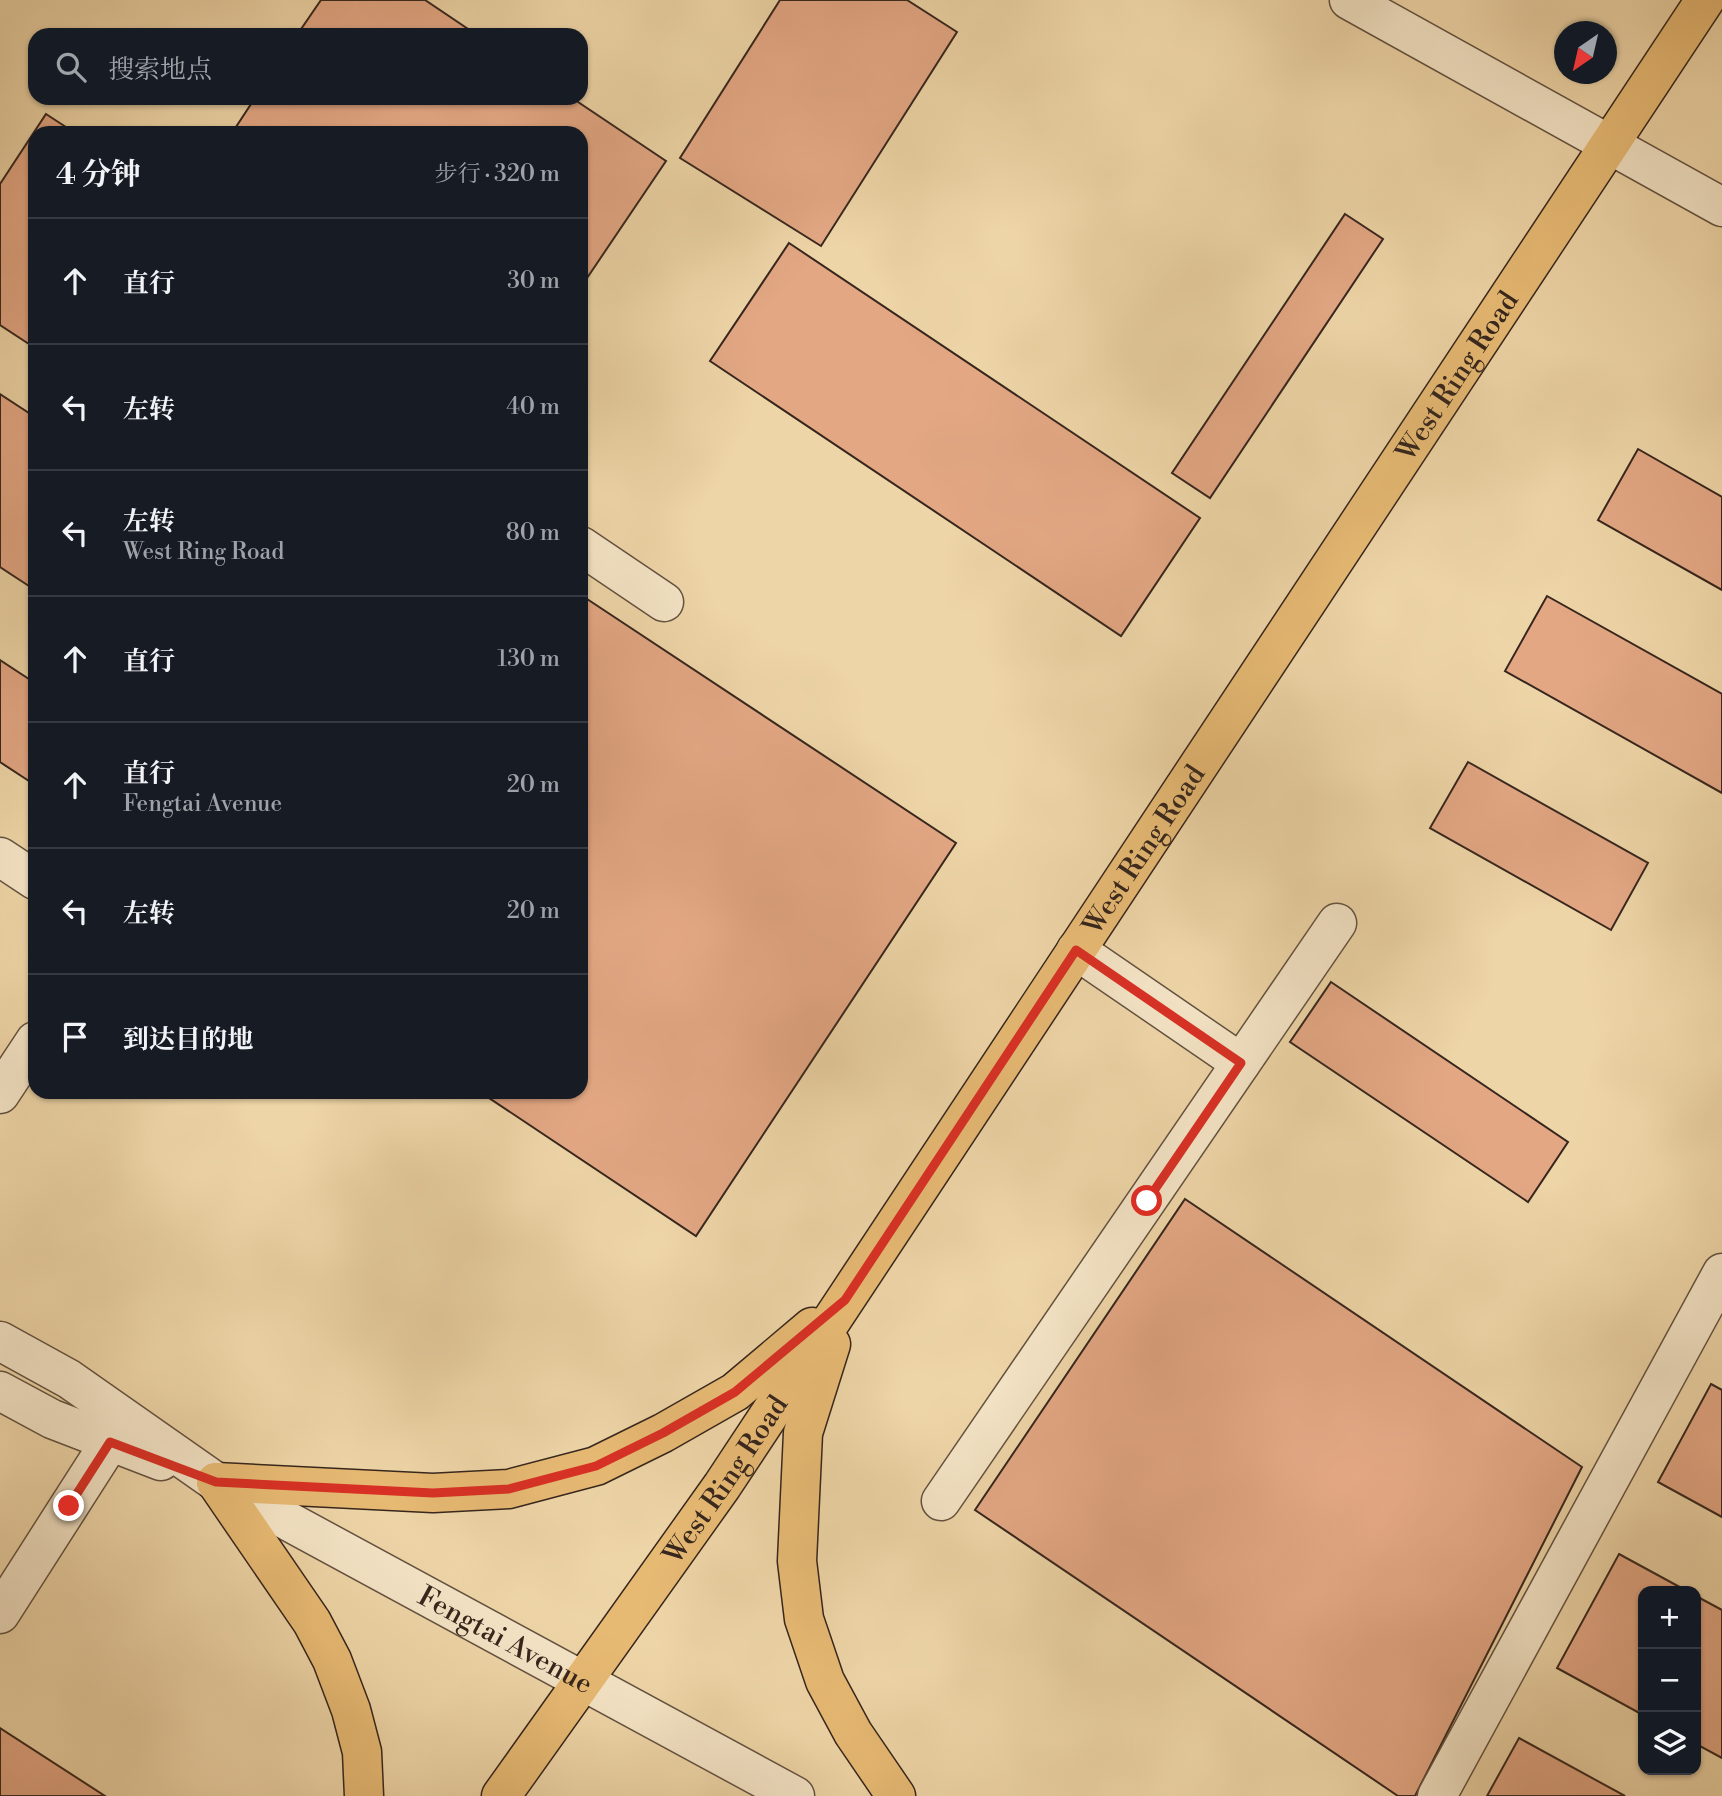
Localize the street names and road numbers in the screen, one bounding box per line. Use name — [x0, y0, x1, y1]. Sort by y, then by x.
street label: West Ring Road — [1388, 285, 1527, 469]
street label: West Ring Road — [1075, 759, 1213, 943]
street label: West Ring Road — [656, 1389, 796, 1572]
street label: Fengtai Avenue — [412, 1579, 599, 1702]

